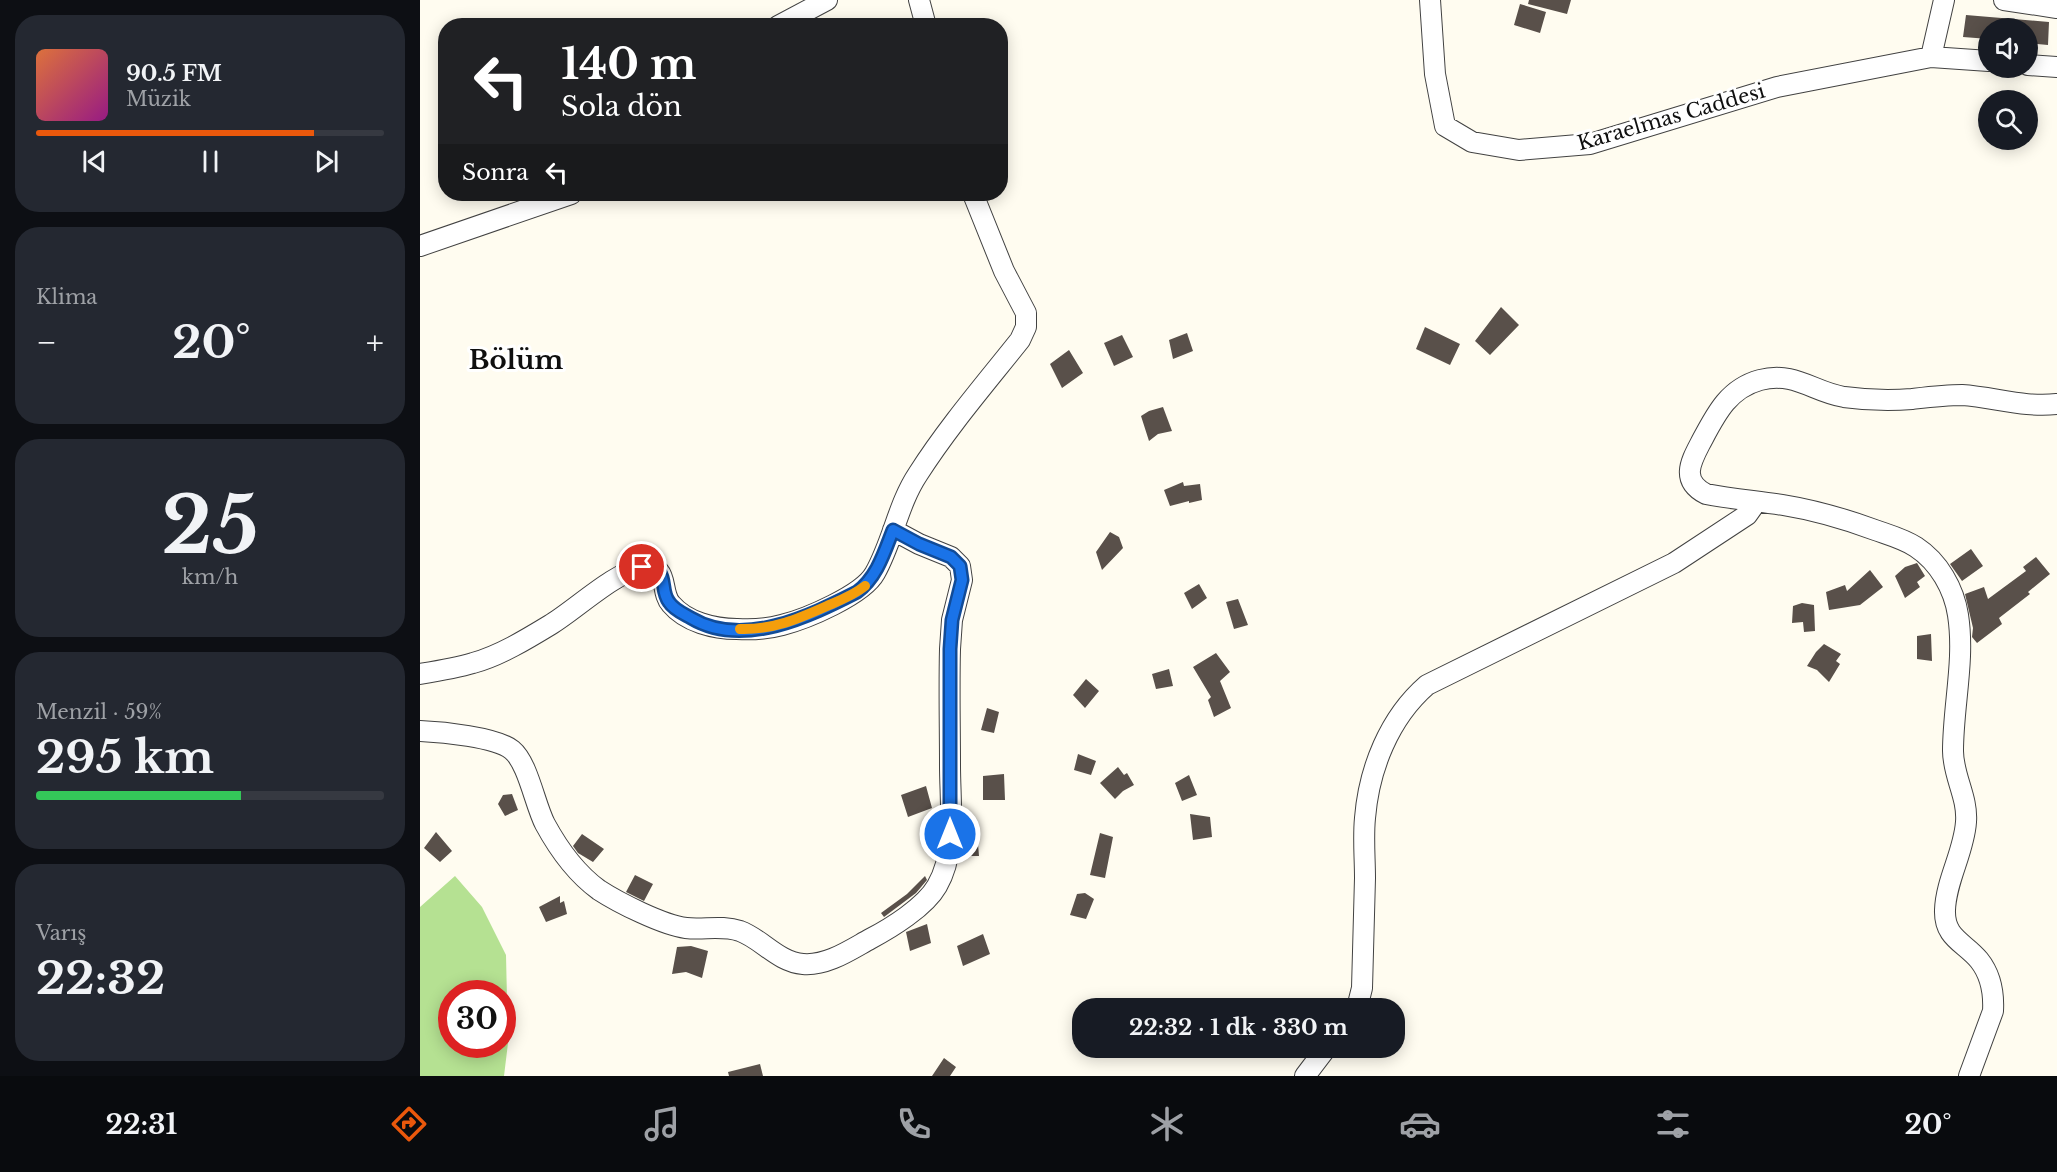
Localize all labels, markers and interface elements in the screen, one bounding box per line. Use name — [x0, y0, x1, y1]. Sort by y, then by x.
map controls — [1978, 18, 2038, 150]
button: sound — [1978, 18, 2038, 78]
text: 140 m — [561, 38, 697, 90]
icon: left — [462, 42, 540, 120]
text: 90.5 FM — [126, 60, 222, 87]
street label: Karaelmas Caddesi — [1574, 79, 1768, 155]
text: Müzik — [126, 87, 191, 111]
text: Sola dön — [561, 90, 682, 123]
button: search — [1978, 90, 2038, 150]
icon: previous — [78, 145, 111, 178]
icon: pause — [194, 145, 227, 178]
icon: next — [310, 145, 343, 178]
icon: left — [540, 156, 573, 189]
text: Sonra — [462, 159, 528, 186]
text: Klima — [36, 285, 97, 309]
text: 20° — [172, 314, 251, 370]
text: − — [36, 322, 57, 363]
text: + — [366, 322, 384, 363]
district label: Bölüm — [469, 344, 563, 376]
text: 25 — [161, 477, 259, 574]
pin — [616, 541, 667, 592]
icon: arrive — [625, 550, 658, 583]
text: km/h — [182, 565, 238, 589]
text: Menzil · 59% — [36, 700, 162, 724]
text: 295 km — [36, 729, 214, 785]
position arrow — [918, 802, 982, 866]
text: Varış — [36, 921, 86, 945]
text: 22:32 — [36, 950, 165, 1006]
speed limit sign: 30 — [438, 980, 516, 1058]
text: 22:32 · 1 dk · 330 m — [1129, 1014, 1348, 1041]
icon: directions — [388, 1103, 430, 1145]
icon: music — [641, 1103, 683, 1145]
icon: phone — [893, 1103, 935, 1145]
icon: climate — [1146, 1103, 1188, 1145]
icon: car — [1399, 1103, 1441, 1145]
icon: filters — [1652, 1103, 1694, 1145]
text: 22:31 — [105, 1108, 177, 1141]
text: 20° — [1905, 1108, 1952, 1141]

